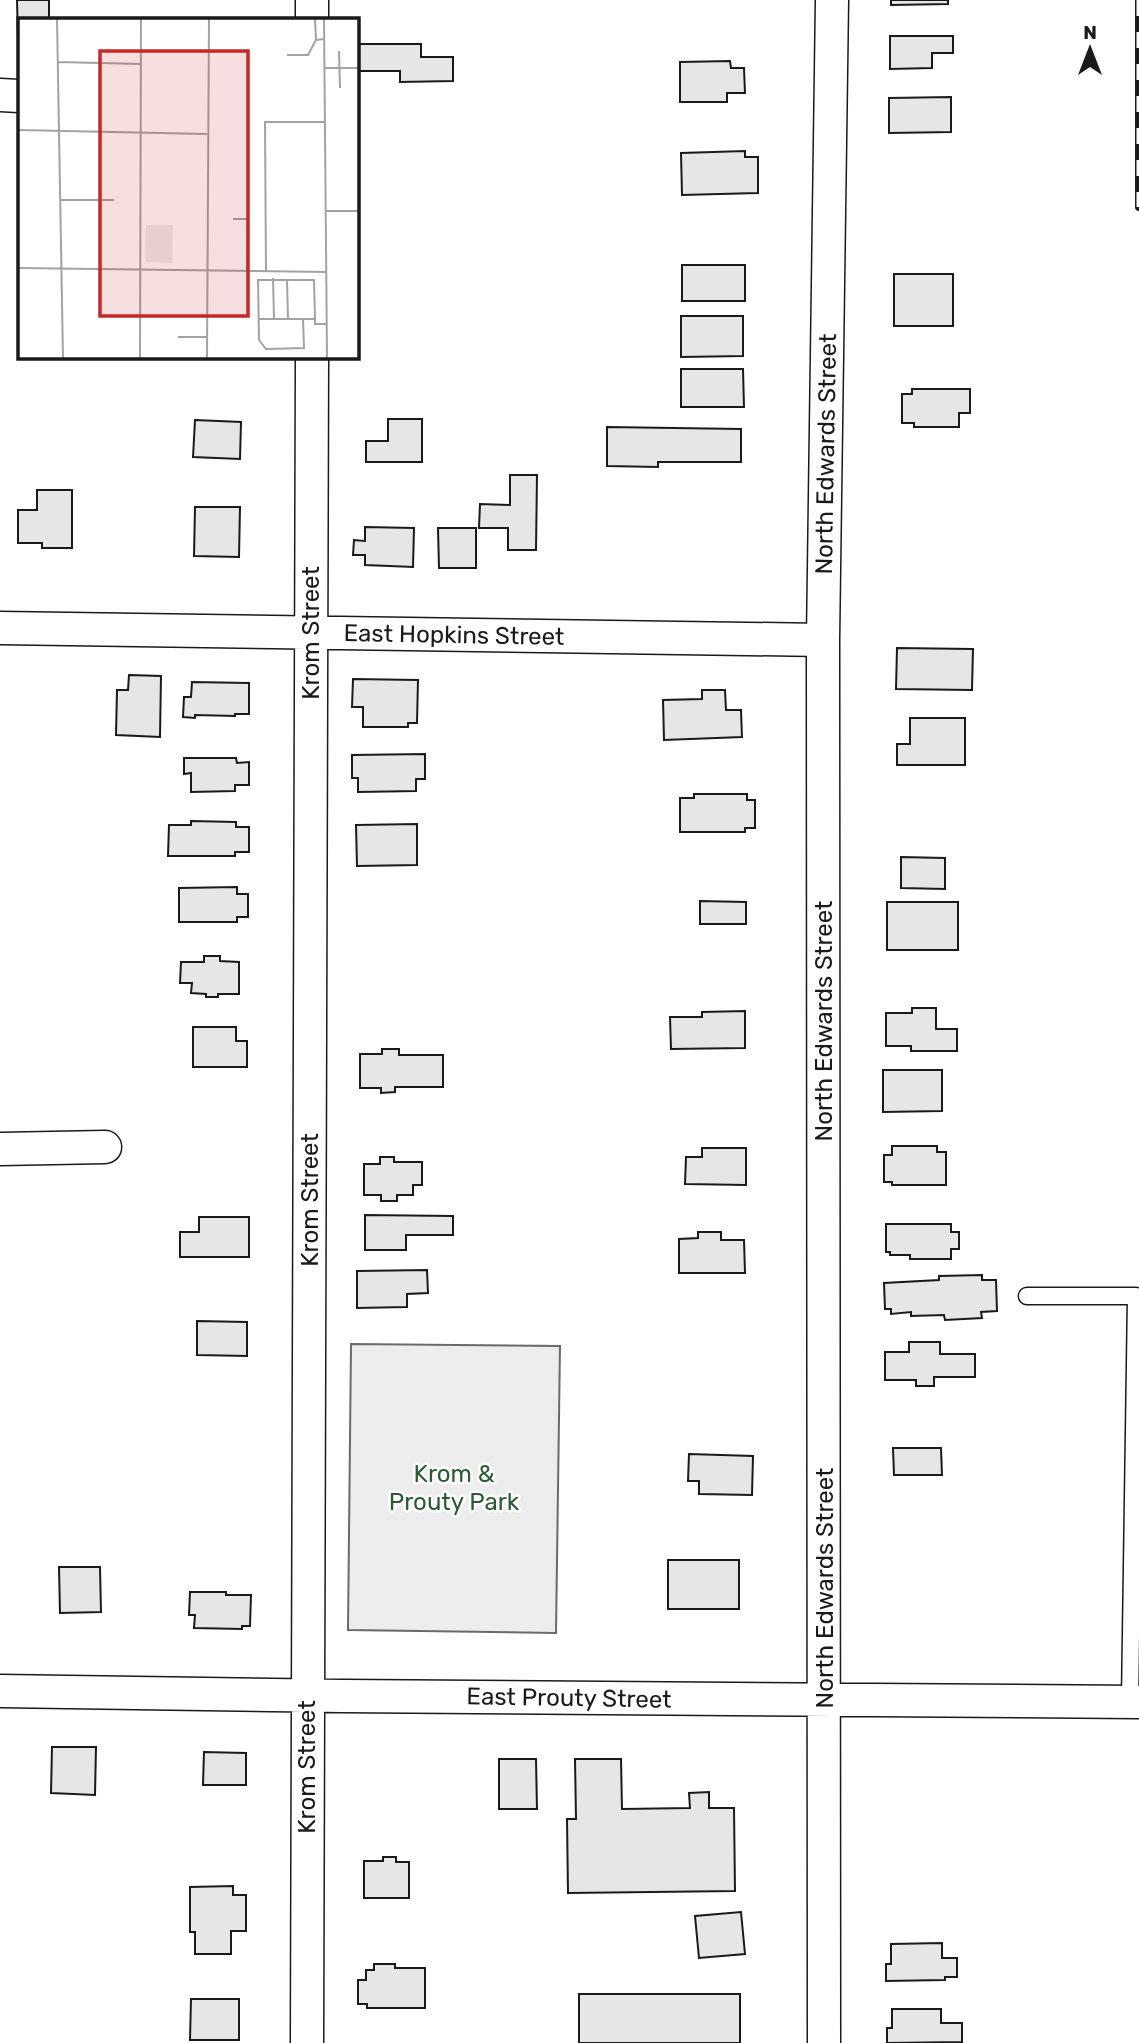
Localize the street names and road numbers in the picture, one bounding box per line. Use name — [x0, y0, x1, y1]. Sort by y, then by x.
street label: North Edwards Street — [810, 333, 842, 575]
street label: Krom Street — [297, 566, 325, 700]
street label: East Hopkins Street — [343, 619, 565, 651]
street label: North Edwards Street — [810, 901, 838, 1141]
street label: Krom Street — [296, 1133, 324, 1267]
street label: North Edwards Street — [811, 1468, 839, 1708]
street label: East Prouty Street — [466, 1682, 672, 1714]
street label: Krom Street — [293, 1700, 321, 1834]

